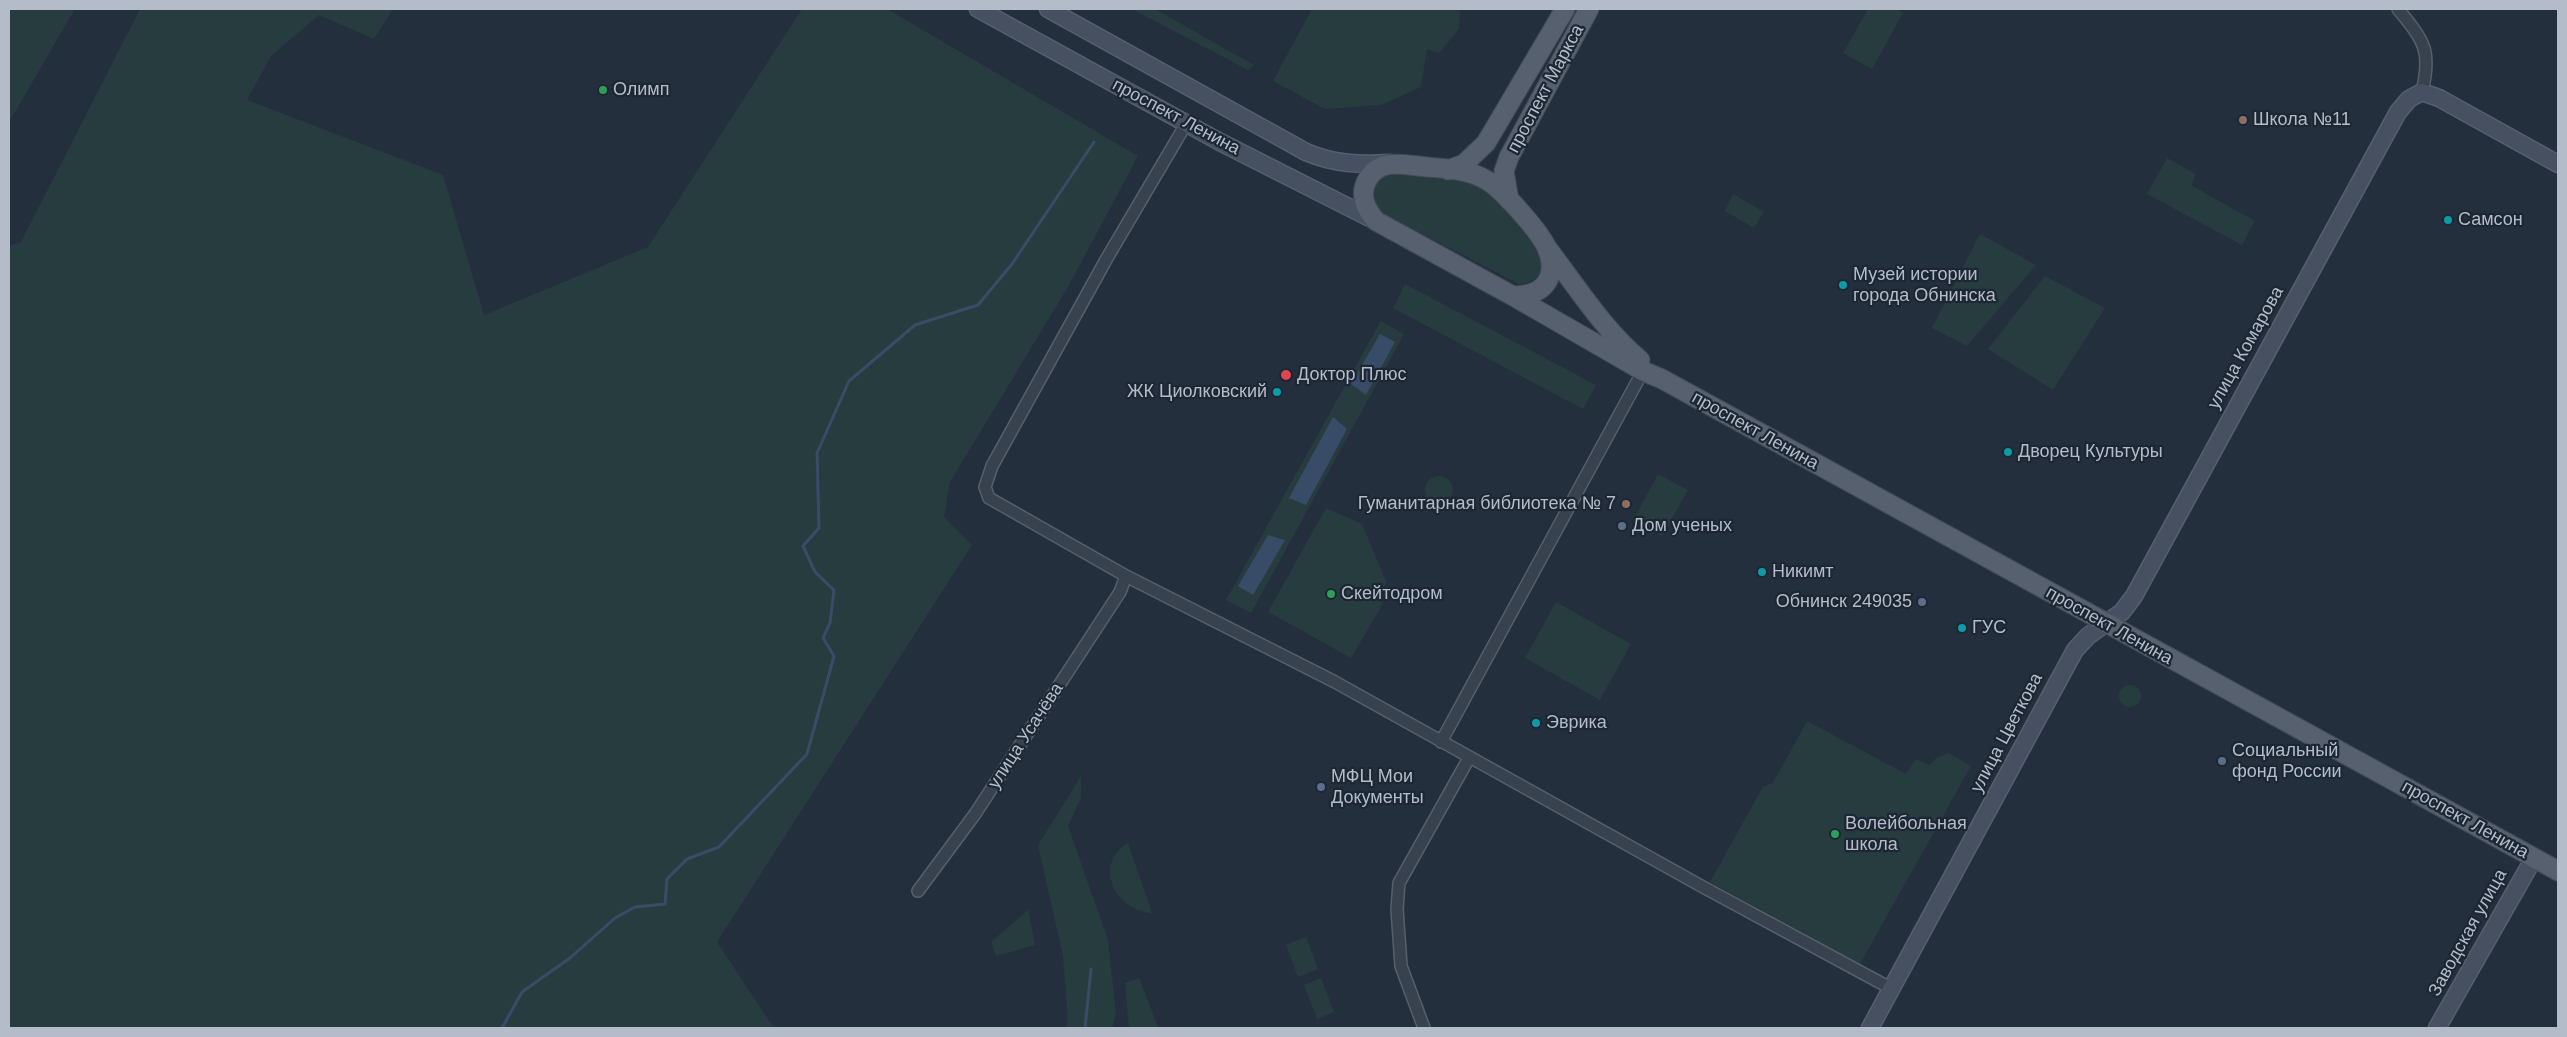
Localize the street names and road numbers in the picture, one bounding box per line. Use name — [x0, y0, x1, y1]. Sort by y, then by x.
street label: проспект Маркса — [1503, 21, 1589, 157]
street label: проспект Ленина — [1108, 74, 1244, 160]
street label: улица Комарова — [2203, 283, 2289, 413]
street label: проспект Ленина — [1688, 387, 1822, 475]
street label: проспект Ленина — [2042, 582, 2176, 670]
street label: улица Цветкова — [1966, 670, 2048, 796]
street label: улица Усачёва — [984, 679, 1068, 793]
street label: проспект Ленина — [2398, 776, 2532, 864]
street label: Заводская улица — [2424, 866, 2512, 1000]

